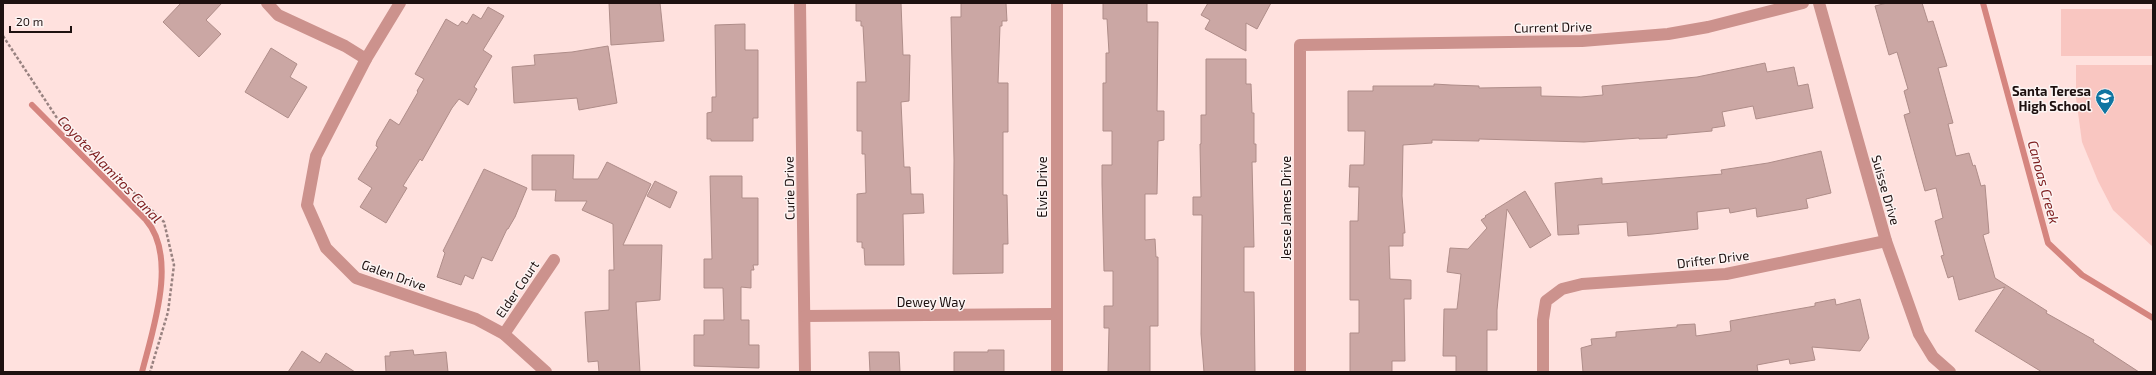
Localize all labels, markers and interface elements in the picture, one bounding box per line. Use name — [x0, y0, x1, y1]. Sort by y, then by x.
scale bar — [10, 8, 71, 34]
text: 20 m — [16, 14, 43, 28]
street label: Current Drive — [1514, 18, 1592, 36]
place label: Santa Teresa High School — [2012, 83, 2092, 114]
school or university icon: Santa Teresa High School — [2094, 87, 2116, 115]
water label: Coyote Alamitos Canal — [54, 112, 166, 226]
water label: Canoas Creek — [2025, 138, 2063, 226]
street label: Suisse Drive — [1868, 153, 1904, 227]
street label: Curie Drive — [780, 156, 798, 220]
street label: Elvis Drive — [1034, 156, 1050, 218]
street label: Jesse James Drive — [1278, 156, 1294, 260]
street label: Drifter Drive — [1676, 247, 1750, 271]
street label: Galen Drive — [360, 256, 428, 294]
street label: Elder Court — [492, 257, 542, 321]
street label: Dewey Way — [897, 294, 965, 310]

